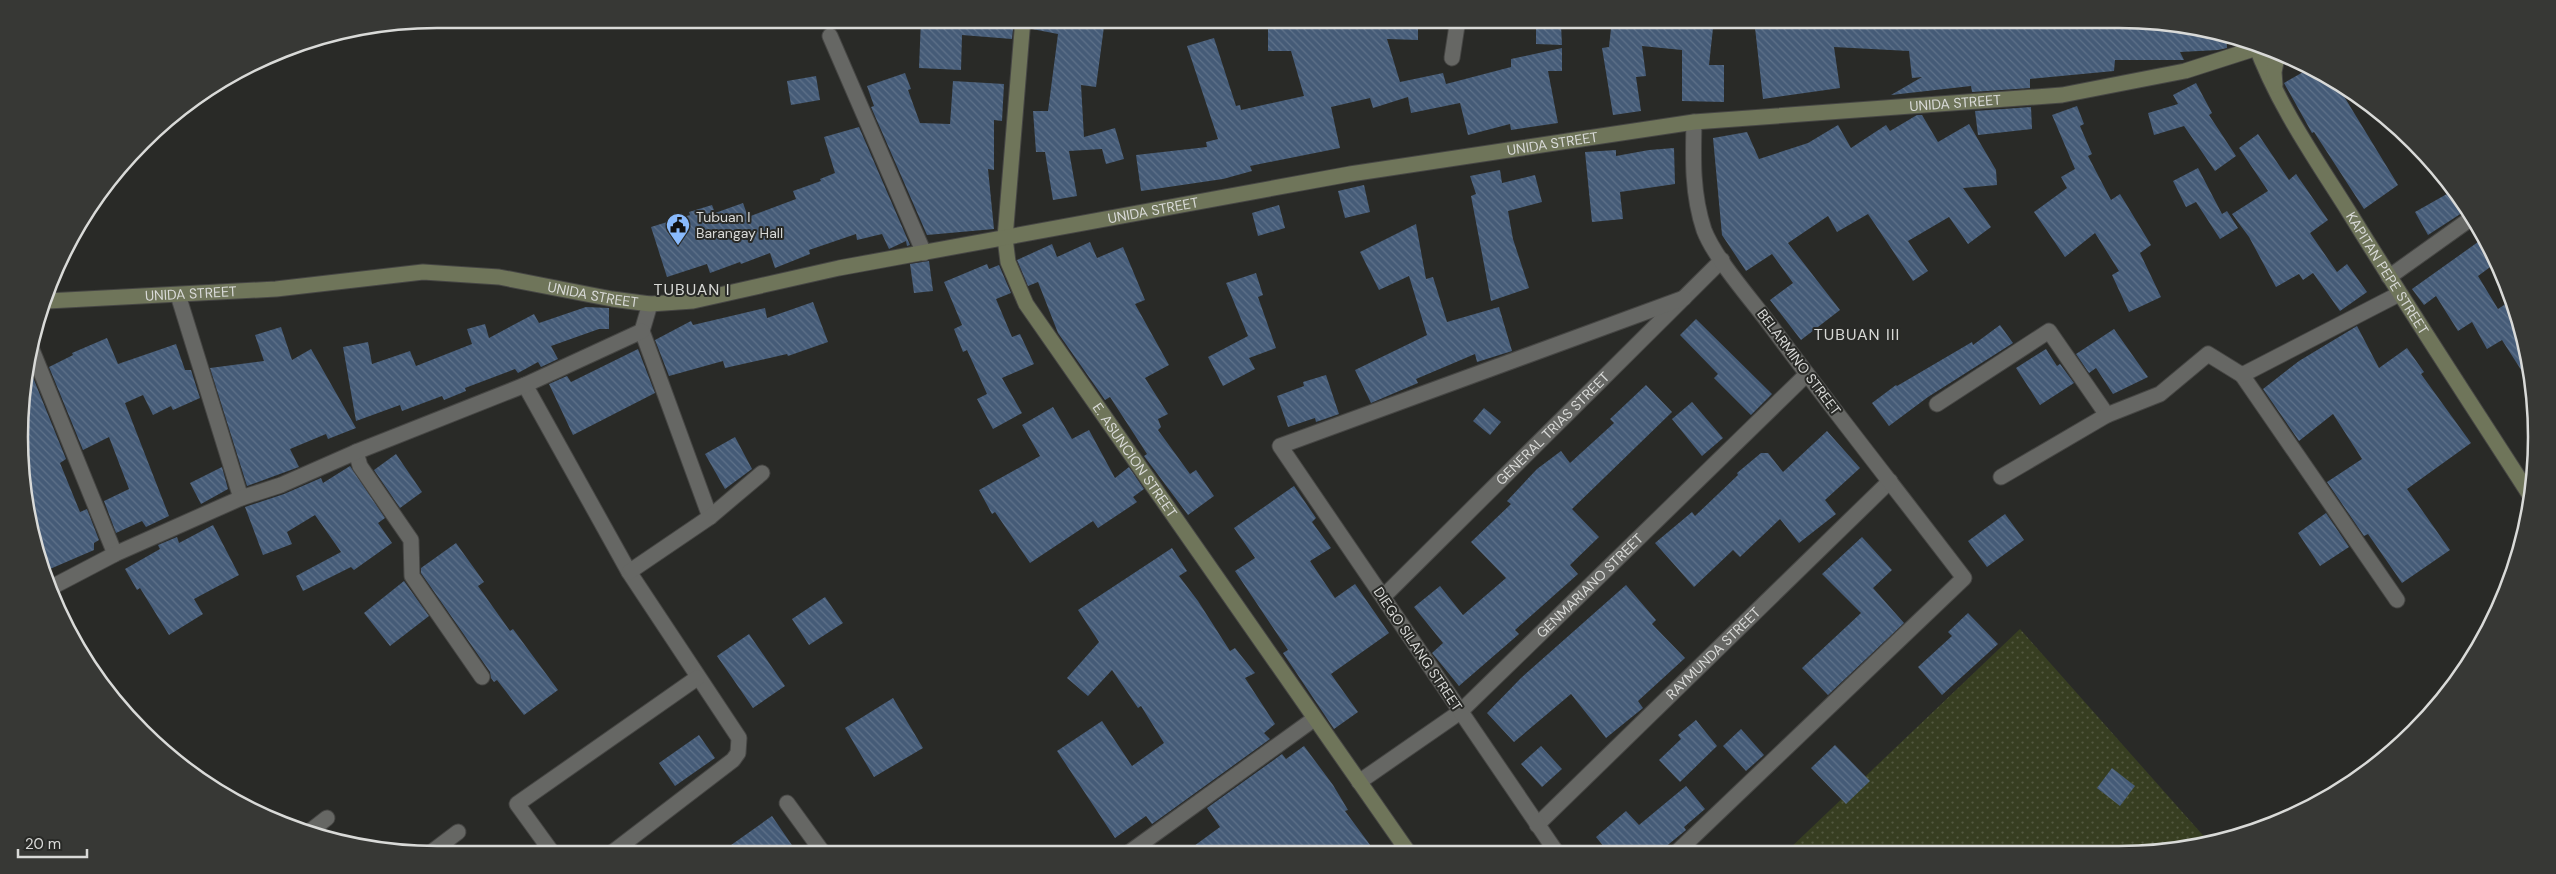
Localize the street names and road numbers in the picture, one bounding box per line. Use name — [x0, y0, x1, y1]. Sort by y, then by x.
street label: UNIDA STREET — [1909, 90, 2002, 115]
street label: UNIDA STREET — [1506, 128, 1599, 159]
street label: UNIDA STREET — [1106, 193, 1200, 227]
street label: KAPITAN PEPE STREET — [2342, 208, 2433, 338]
street label: UNIDA STREET — [546, 278, 639, 311]
street label: UNIDA STREET — [144, 282, 237, 305]
street label: BELARMINO STREET — [1753, 305, 1845, 419]
street label: GENERAL TRIAS STREET — [1492, 368, 1613, 489]
street label: E. ASUNCION STREET — [1089, 399, 1181, 521]
street label: GENMARIANO STREET — [1533, 529, 1647, 642]
street label: DIEGO SILANG STREET — [1370, 584, 1466, 715]
street label: RAYMUNDA STREET — [1662, 603, 1764, 703]

